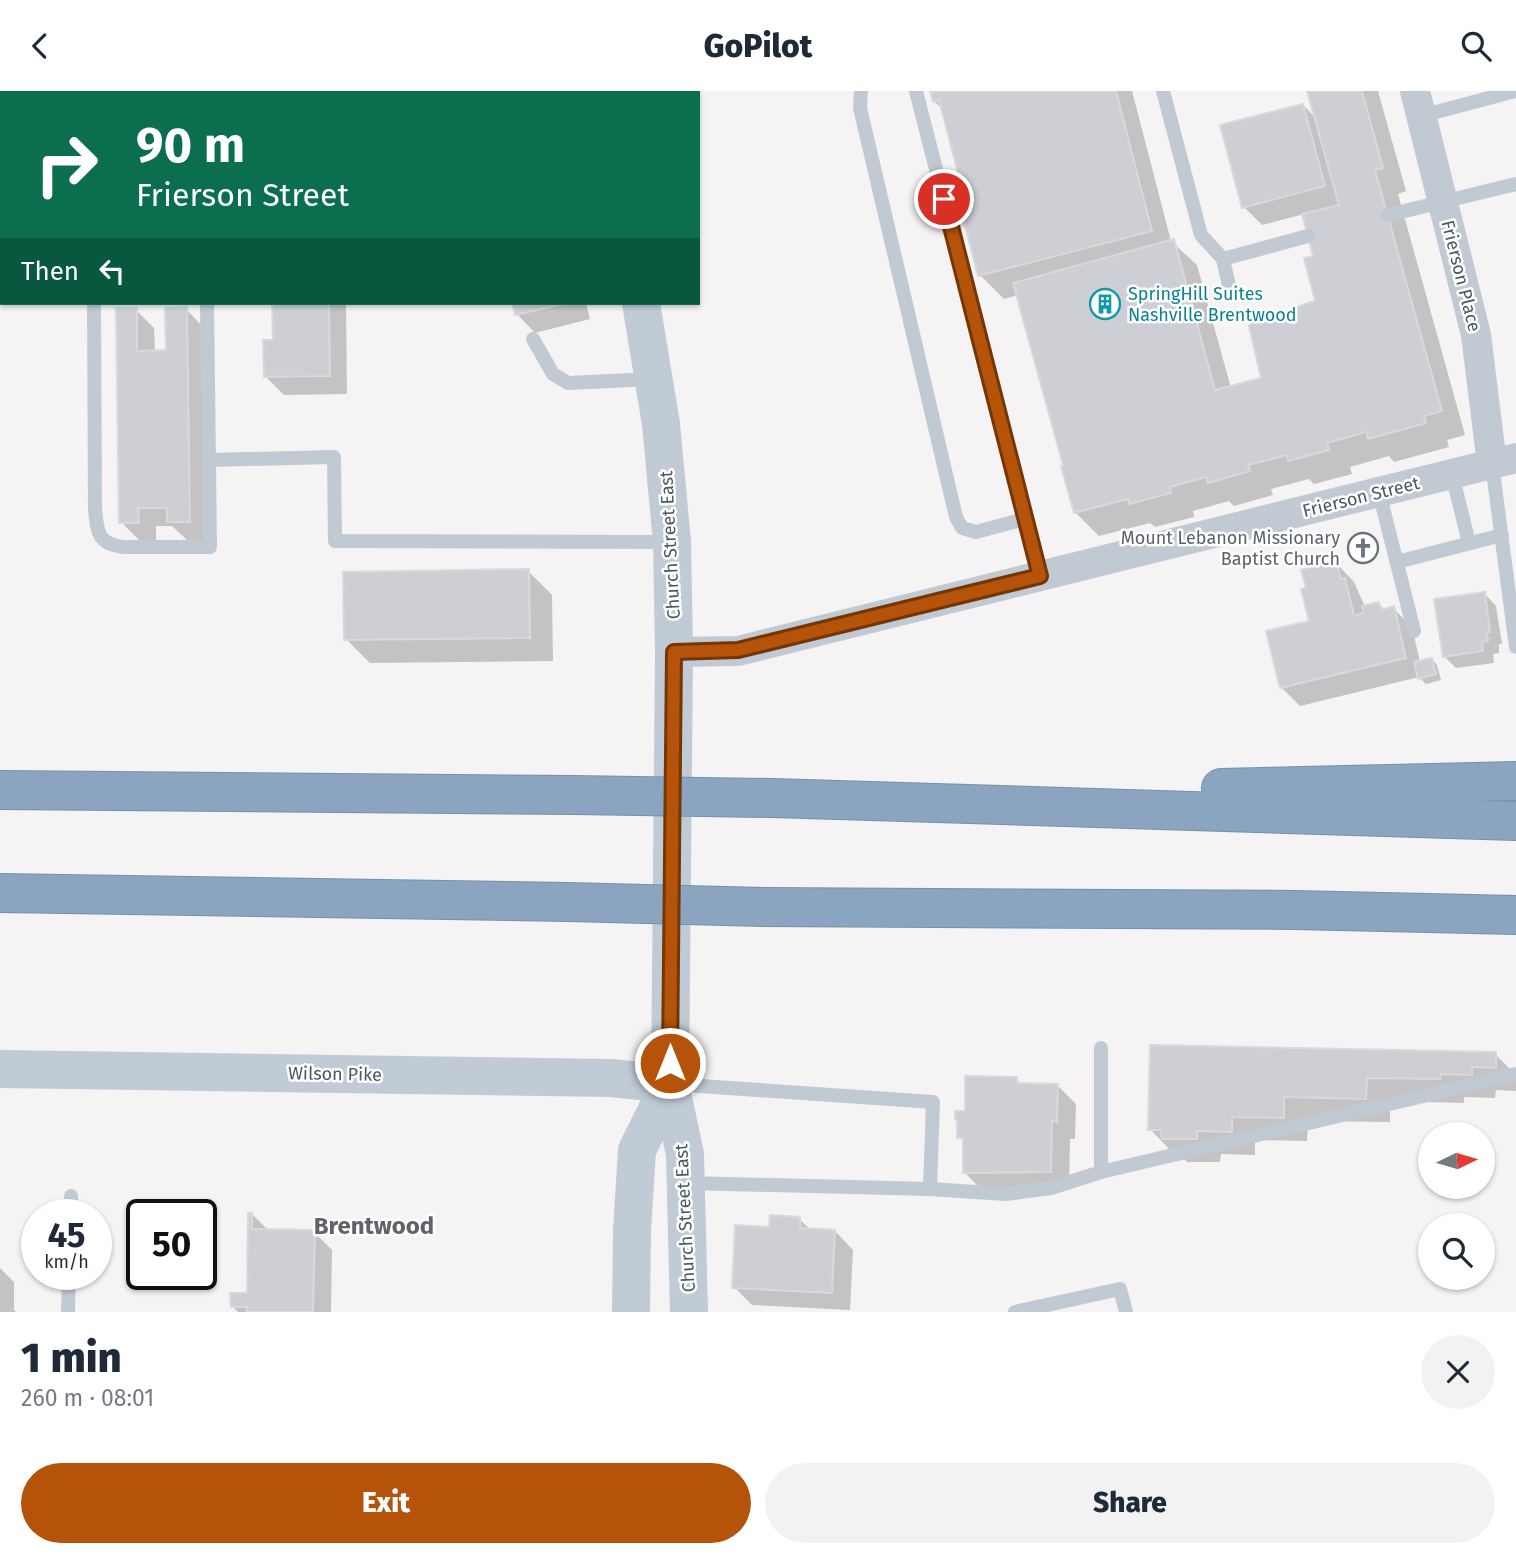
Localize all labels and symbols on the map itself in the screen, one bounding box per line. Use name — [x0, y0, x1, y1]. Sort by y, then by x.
pin — [914, 169, 974, 229]
street label: Frierson Place — [1437, 218, 1485, 334]
place label: SpringHill Suites Nashville Brentwood — [1128, 283, 1297, 326]
building icon: SpringHill Suites Nashville Brentwood — [1088, 287, 1122, 321]
street label: Church Street East — [655, 470, 685, 620]
street label: Frierson Street — [1300, 472, 1422, 522]
place label: Mount Lebanon Missionary Baptist Church — [1121, 527, 1340, 570]
church icon: Mount Lebanon Missionary Baptist Church — [1346, 531, 1380, 565]
position arrow — [633, 1026, 707, 1100]
street label: Wilson Pike — [288, 1062, 382, 1086]
north arrow — [1418, 1122, 1494, 1199]
street label: Church Street East — [670, 1143, 700, 1293]
speed limit sign: 50 — [126, 1199, 217, 1290]
district label: Brentwood — [314, 1212, 434, 1240]

